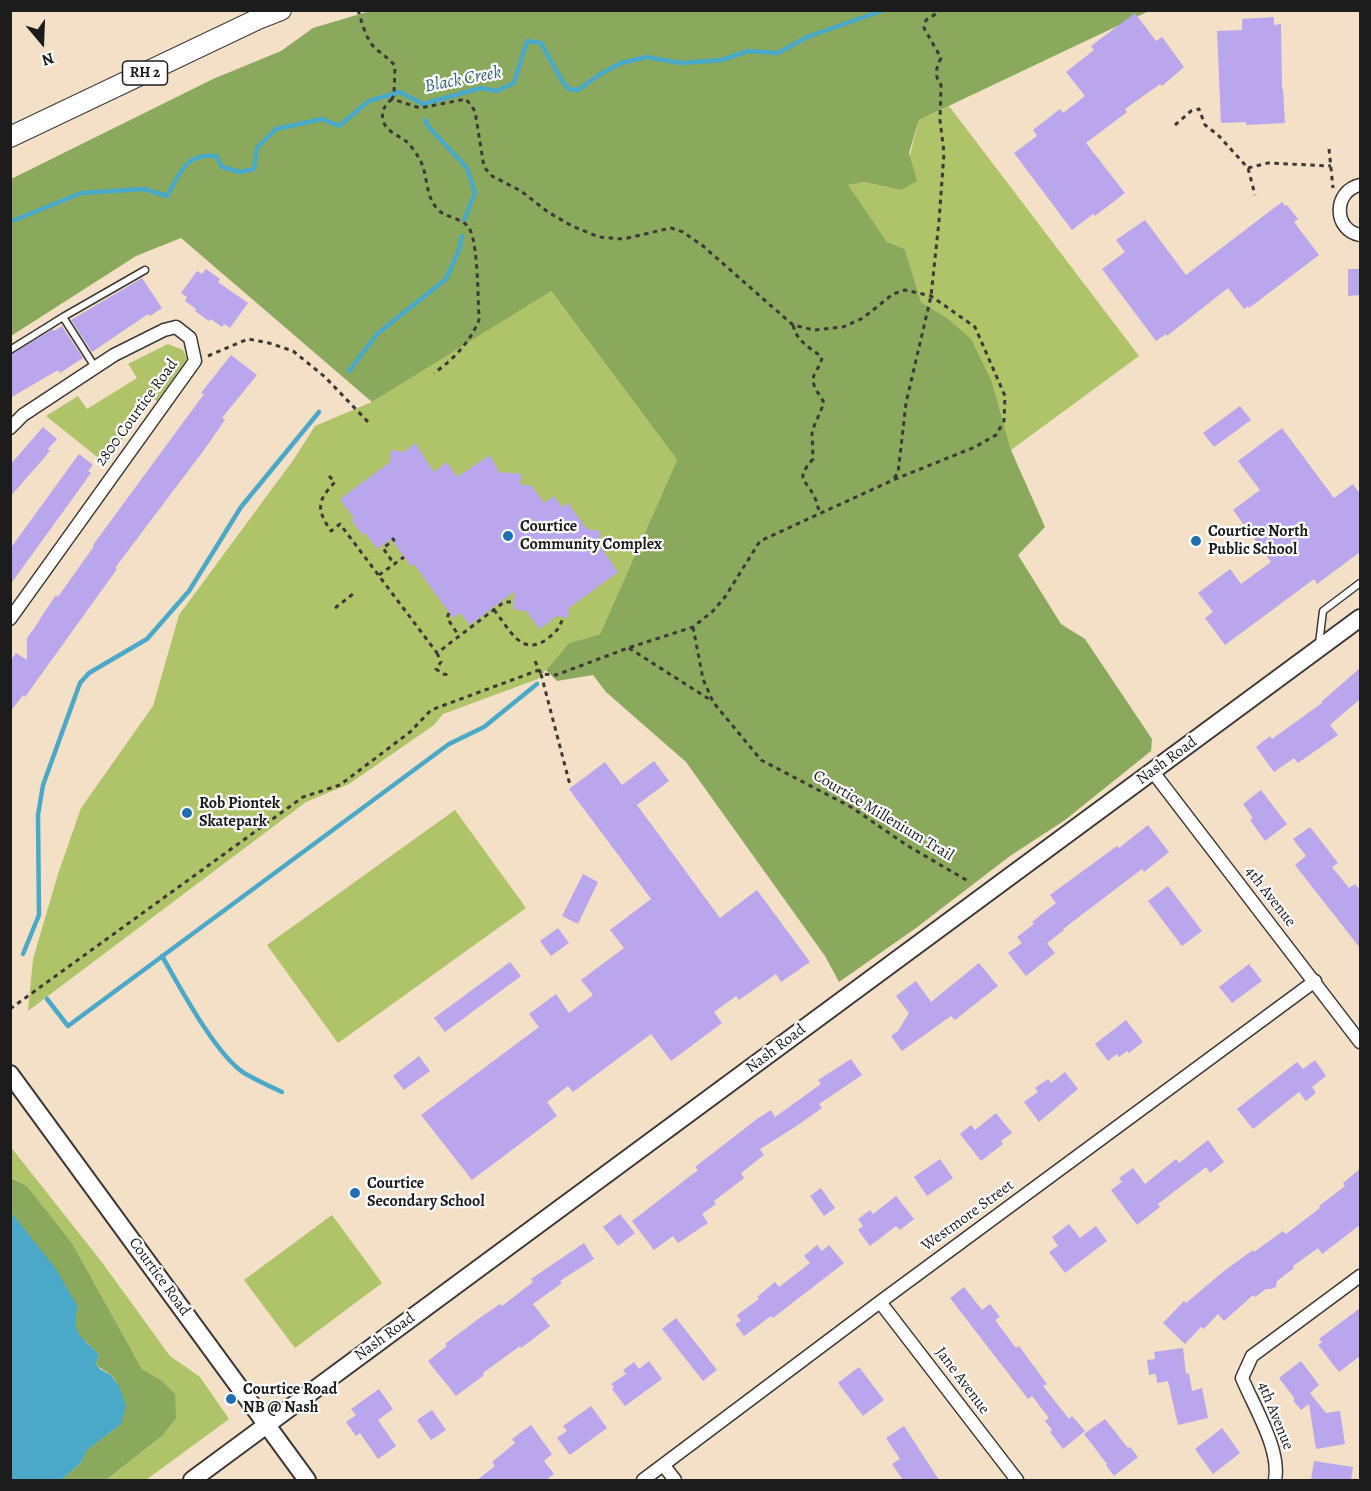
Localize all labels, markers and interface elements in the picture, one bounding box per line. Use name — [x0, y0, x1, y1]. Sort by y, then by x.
north arrow — [12, 12, 72, 72]
text: N — [39, 47, 57, 71]
road number: RH 2 — [122, 61, 168, 85]
water label: Black Creek — [423, 62, 503, 98]
street label: 2800 Courtice Road — [92, 356, 182, 470]
place label: Courtice Community Complex — [520, 517, 662, 555]
place label: Courtice North Public School — [1208, 522, 1308, 560]
marker: Courtice Community Complex — [501, 529, 515, 543]
marker: Courtice North Public School — [1189, 534, 1203, 548]
street label: Nash Road — [1133, 733, 1201, 789]
street label: Courtice Millenium Trail — [809, 766, 957, 866]
place label: Rob Piontek Skatepark — [199, 794, 280, 832]
marker: Rob Piontek Skatepark — [180, 806, 194, 820]
street label: 4th Avenue — [1240, 863, 1300, 931]
street label: Nash Road — [742, 1020, 810, 1078]
place label: Courtice Secondary School — [367, 1174, 485, 1212]
street label: Westmore Street — [918, 1176, 1018, 1256]
marker: Courtice Secondary School — [348, 1186, 362, 1200]
street label: Courtice Road — [124, 1234, 194, 1320]
street label: Nash Road — [351, 1309, 419, 1365]
street label: Jane Avenue — [931, 1344, 993, 1418]
street label: 4th Avenue — [1253, 1379, 1297, 1453]
place label: Courtice Road NB @ Nash — [243, 1380, 337, 1418]
marker: Courtice Road NB @ Nash — [224, 1392, 238, 1406]

